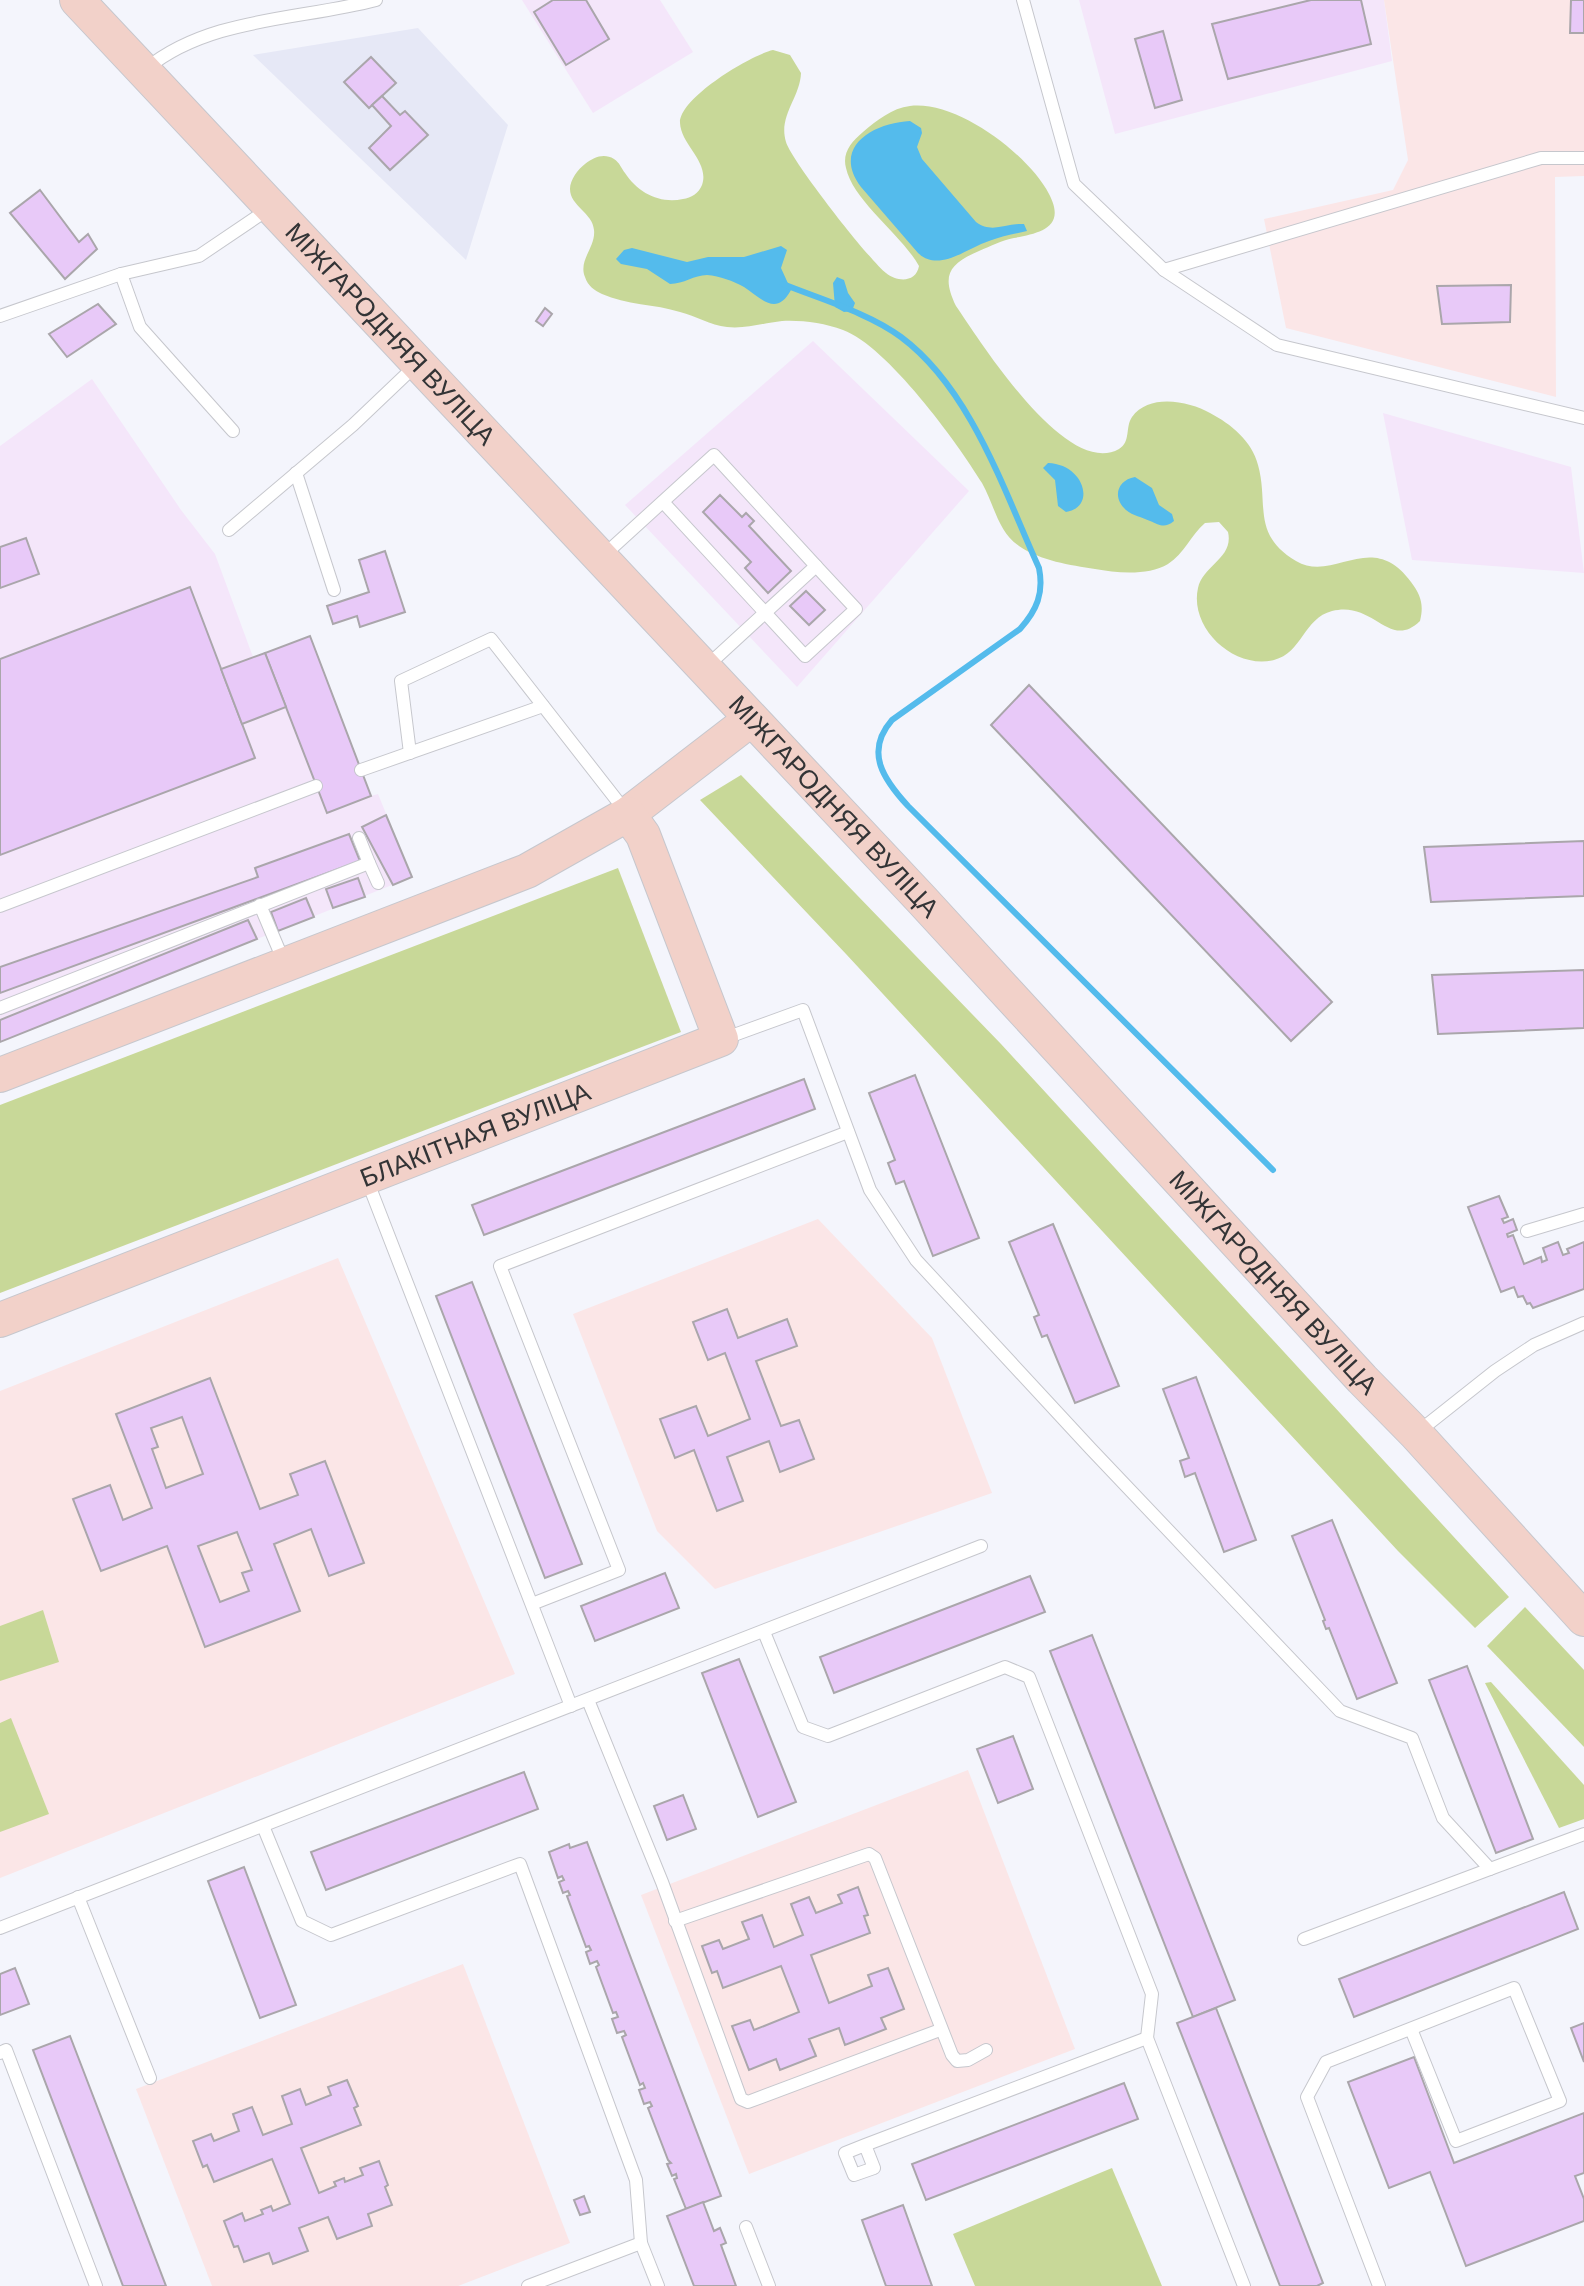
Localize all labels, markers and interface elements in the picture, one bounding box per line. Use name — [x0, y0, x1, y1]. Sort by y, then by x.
street label: МІЖГАРОДНЯЯ ВУЛІЦА — [278, 215, 504, 453]
street label: МІЖГАРОДНЯЯ ВУЛІЦА — [721, 688, 947, 925]
street label: БЛАКІТНАЯ ВУЛІЦА — [355, 1074, 596, 1195]
street label: МІЖГАРОДНЯЯ ВУЛІЦА — [1162, 1163, 1385, 1402]

